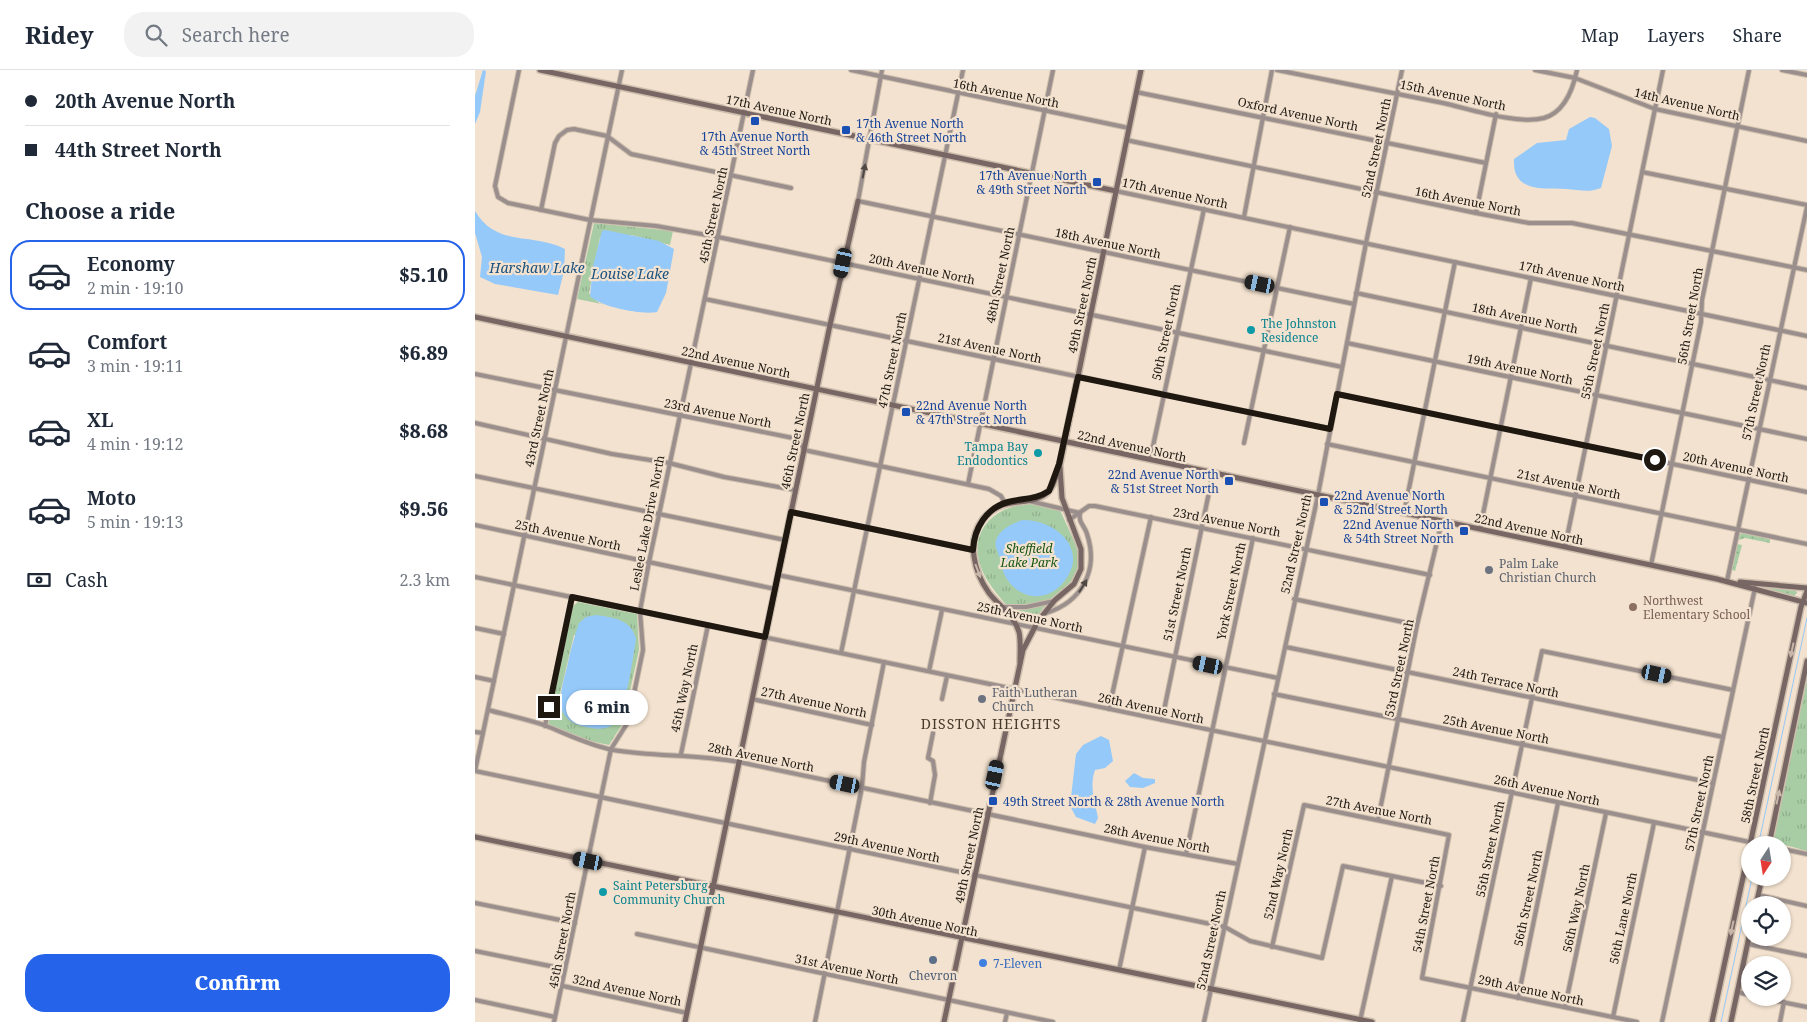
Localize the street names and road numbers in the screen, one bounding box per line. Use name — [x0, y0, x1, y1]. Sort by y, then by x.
street label: 16th Avenue North — [951, 74, 1061, 112]
street label: 15th Avenue North — [1398, 75, 1508, 115]
street label: 14th Avenue North — [1632, 84, 1742, 125]
street label: 17th Avenue North — [724, 90, 834, 130]
street label: Oxford Avenue North — [1236, 93, 1360, 135]
street label: 52nd Street North — [1357, 96, 1395, 200]
street label: 45th Street North — [694, 165, 732, 265]
street label: 17th Avenue North — [1120, 173, 1230, 213]
street label: 16th Avenue North — [1413, 182, 1523, 220]
street label: 18th Avenue North — [1053, 223, 1163, 263]
street label: 48th Street North — [981, 225, 1019, 325]
street label: 20th Avenue North — [867, 249, 977, 289]
street label: 49th Street North — [1063, 255, 1101, 355]
street label: 17th Avenue North — [1517, 256, 1627, 296]
street label: 56th Street North — [1673, 266, 1707, 366]
street label: 50th Street North — [1147, 282, 1185, 382]
street label: 18th Avenue North — [1470, 298, 1580, 338]
street label: 55th Street North — [1576, 301, 1614, 401]
street label: 47th Street North — [873, 310, 911, 410]
street label: 21st Avenue North — [937, 329, 1044, 367]
street label: 22nd Avenue North — [680, 342, 793, 382]
street label: 57th Street North — [1737, 342, 1775, 442]
street label: 19th Avenue North — [1465, 349, 1575, 389]
street label: 43rd Street North — [520, 367, 558, 469]
street label: 46th Street North — [776, 391, 814, 491]
street label: 23rd Avenue North — [663, 394, 774, 432]
street label: 22nd Avenue North — [1076, 426, 1189, 466]
street label: 20th Avenue North — [1681, 447, 1791, 487]
street label: Leslee Lake Drive North — [626, 453, 669, 592]
street label: 21st Avenue North — [1516, 465, 1623, 503]
street label: 52nd Street North — [1276, 492, 1316, 596]
street label: 23rd Avenue North — [1172, 503, 1283, 541]
street label: 22nd Avenue North — [1473, 509, 1586, 549]
street label: 25th Avenue North — [513, 515, 623, 555]
street label: York Street North — [1212, 540, 1250, 642]
street label: 51st Street North — [1159, 545, 1195, 643]
street label: 25th Avenue North — [975, 597, 1085, 637]
street label: 53rd Street North — [1380, 617, 1418, 719]
street label: 45th Way North — [666, 642, 702, 734]
street label: 24th Terrace North — [1451, 662, 1561, 702]
street label: 27th Avenue North — [759, 682, 869, 722]
street label: 26th Avenue North — [1096, 688, 1206, 728]
street label: 25th Avenue North — [1441, 710, 1551, 748]
street label: 58th Street North — [1736, 725, 1774, 825]
street label: 28th Avenue North — [706, 738, 816, 776]
street label: 57th Street North — [1680, 753, 1718, 853]
street label: 26th Avenue North — [1492, 770, 1602, 810]
street label: 27th Avenue North — [1324, 791, 1434, 829]
street label: 55th Street North — [1471, 799, 1509, 899]
street label: 49th Street North — [950, 805, 988, 905]
street label: 28th Avenue North — [1102, 819, 1212, 857]
street label: 52nd Way North — [1259, 826, 1297, 921]
street label: 29th Avenue North — [832, 827, 942, 867]
street label: 56th Street North — [1509, 848, 1547, 948]
street label: 54th Street North — [1408, 854, 1444, 954]
street label: 56th Way North — [1558, 862, 1594, 954]
street label: 56th Lane North — [1605, 870, 1641, 965]
street label: 52nd Street North — [1192, 888, 1230, 992]
street label: 45th Street North — [544, 890, 580, 990]
street label: 30th Avenue North — [870, 901, 980, 941]
street label: 31st Avenue North — [794, 950, 901, 988]
street label: 32nd Avenue North — [571, 970, 684, 1010]
street label: 29th Avenue North — [1476, 970, 1586, 1010]

